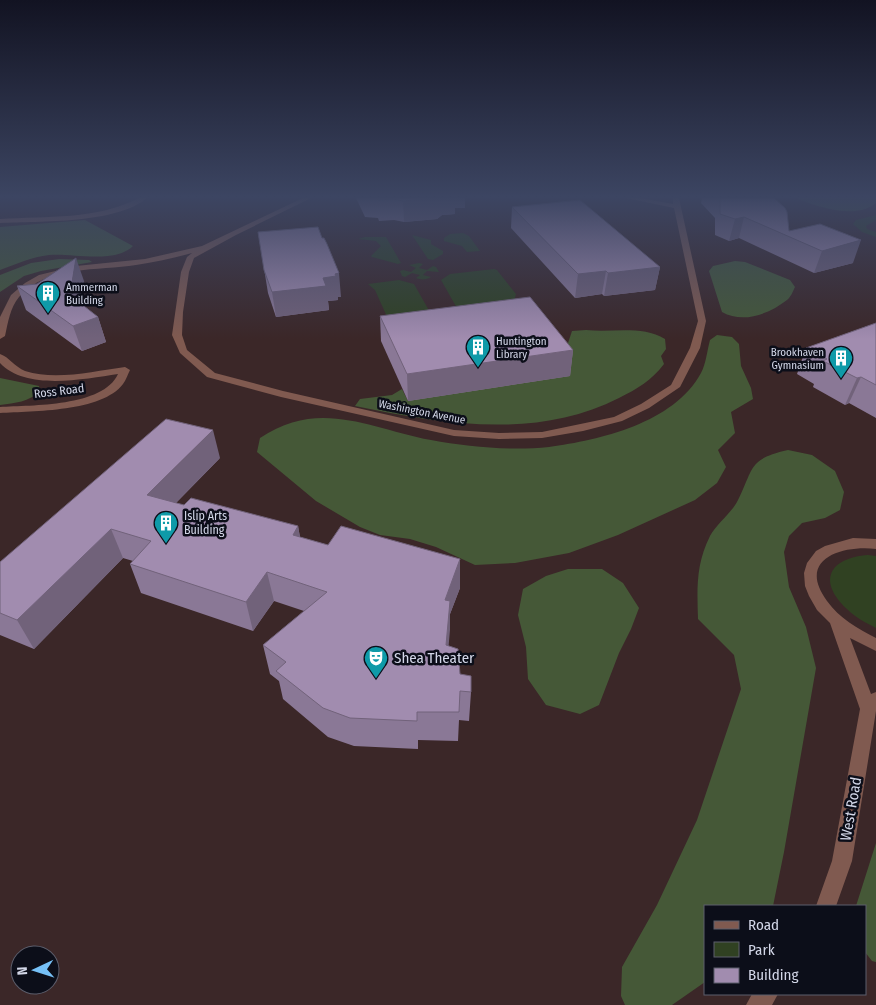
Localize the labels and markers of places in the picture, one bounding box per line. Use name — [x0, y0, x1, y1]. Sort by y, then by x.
building icon: Ammerman Building — [35, 280, 61, 314]
place label: Ammerman Building — [66, 281, 118, 307]
building icon: Huntington Library — [465, 334, 491, 368]
place label: Huntington Library — [496, 335, 547, 361]
building icon: Brookhaven Gymnasium — [828, 345, 854, 379]
place label: Brookhaven Gymnasium — [771, 346, 824, 372]
place label: Islip Arts Building — [184, 509, 227, 537]
building icon: Islip Arts Building — [153, 510, 179, 544]
theatre icon: Shea Theater — [363, 645, 389, 679]
place label: Shea Theater — [394, 649, 475, 667]

